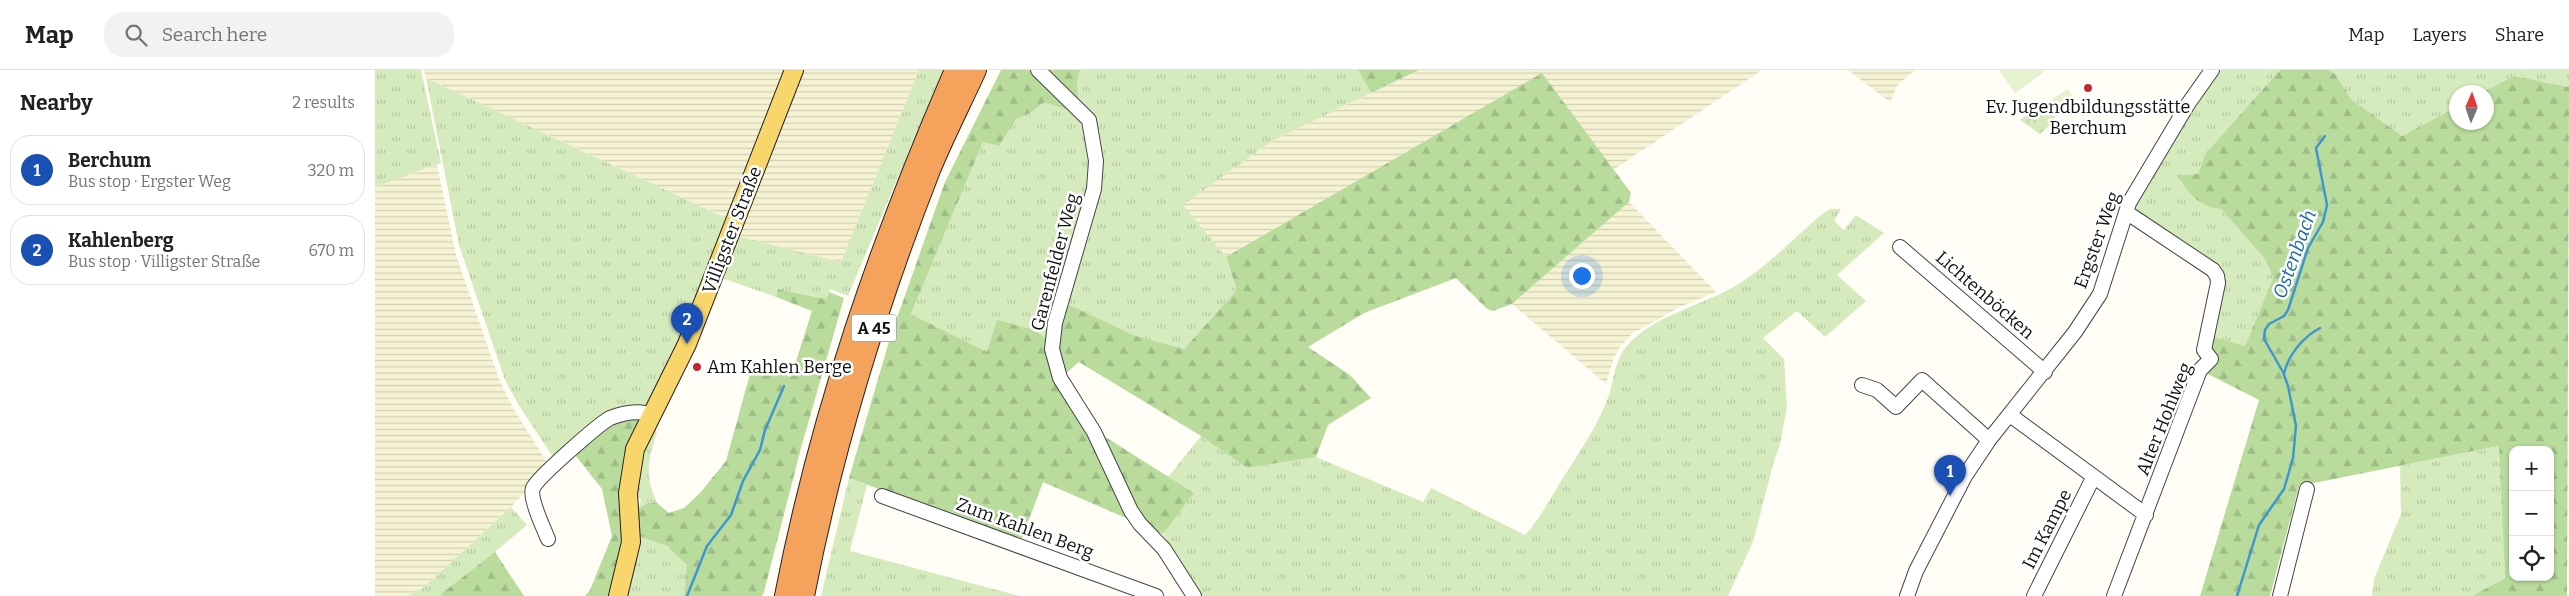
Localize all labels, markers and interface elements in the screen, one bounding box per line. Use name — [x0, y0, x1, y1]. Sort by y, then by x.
search box — [104, 12, 454, 57]
text: Map — [25, 21, 74, 49]
icon: search — [122, 21, 150, 49]
text: Search here — [162, 23, 267, 46]
text: Map — [2348, 24, 2384, 46]
text: Layers — [2412, 24, 2467, 46]
text: Share — [2495, 24, 2544, 46]
marker: Ev. Jugendbildungsstätte Berchum — [2082, 82, 2094, 94]
north arrow — [2449, 85, 2494, 130]
text: Nearby — [20, 90, 93, 116]
text: 2 results — [292, 93, 355, 112]
place label: Ev. Jugendbildungsstätte Berchum — [1986, 96, 2190, 139]
text: Berchum — [68, 149, 151, 172]
text: 1 — [34, 161, 40, 180]
text: 320 m — [307, 161, 354, 180]
street label: Villigster Straße — [698, 163, 766, 297]
text: Bus stop · Ergster Weg — [68, 172, 231, 191]
street label: Ergster Weg — [2069, 188, 2125, 292]
street label: Garenfelder Weg — [1026, 191, 1084, 333]
water label: Ostenbach — [2268, 207, 2321, 301]
text: Kahlenberg — [68, 229, 174, 252]
text: 2 — [32, 241, 42, 260]
text: 670 m — [308, 241, 354, 260]
street label: Lichtenböcken — [1931, 246, 2039, 344]
text: Bus stop · Villigster Straße — [68, 252, 260, 271]
your location — [1569, 263, 1595, 289]
pin: 2 — [671, 303, 703, 344]
road number: A 45 — [851, 314, 897, 342]
place label: Am Kahlen Berge — [707, 356, 852, 378]
street label: Alter Hohlweg — [2131, 359, 2197, 479]
marker: Am Kahlen Berge — [691, 361, 703, 373]
map controls — [2509, 446, 2554, 581]
button: + — [2509, 446, 2554, 491]
pin: 1 — [1934, 455, 1966, 496]
street label: Im Kampe — [2018, 485, 2076, 573]
button: − — [2509, 491, 2554, 536]
street label: Zum Kahlen Berg — [953, 493, 1097, 563]
button: locate — [2509, 536, 2554, 581]

